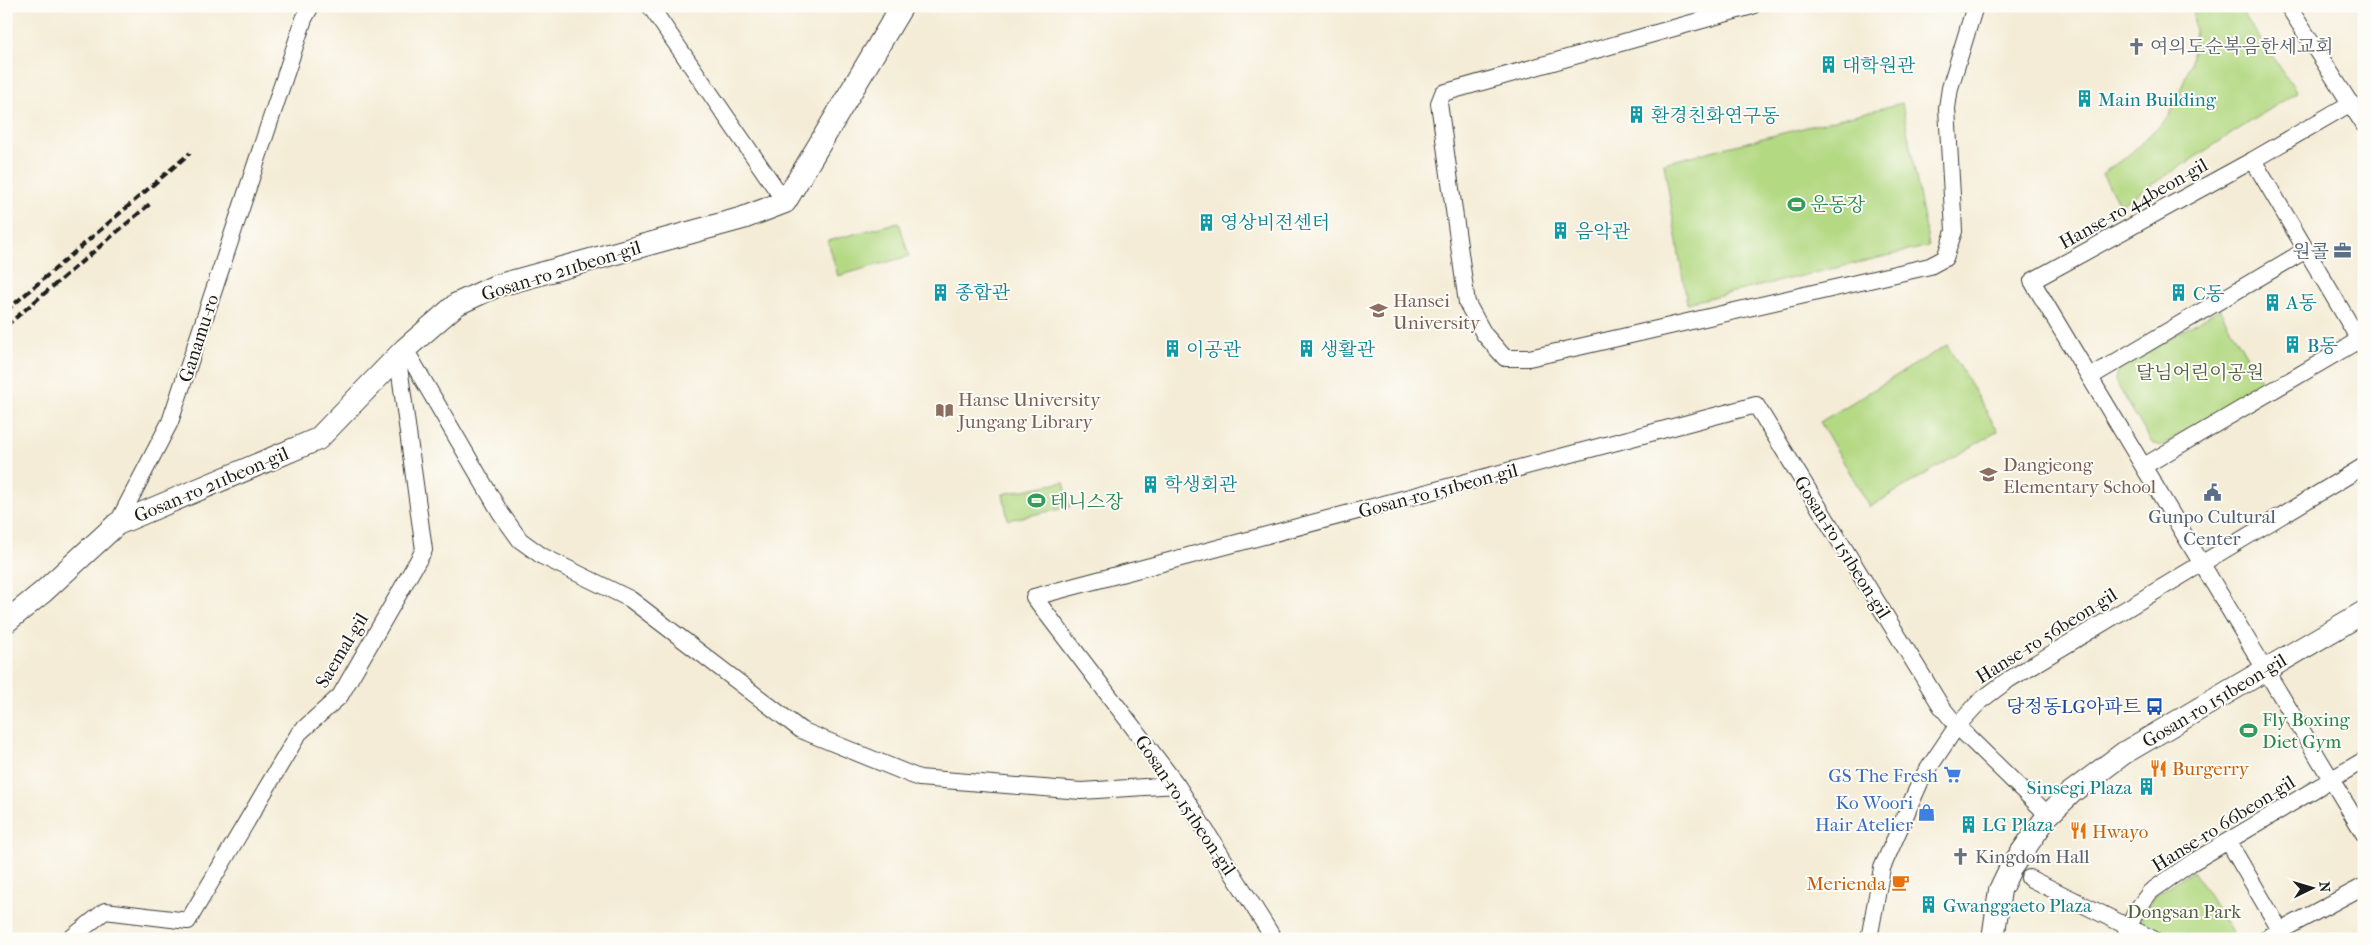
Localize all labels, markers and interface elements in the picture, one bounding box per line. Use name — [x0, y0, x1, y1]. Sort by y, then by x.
church icon: 여의도순복음한세교회 — [2126, 36, 2146, 56]
place label: 여의도순복음한세교회 — [2150, 36, 2334, 58]
building icon: 대학원관 — [1818, 55, 1838, 75]
place label: 대학원관 — [1842, 55, 1916, 77]
building icon: Main Building — [2074, 89, 2094, 109]
place label: Main Building — [2098, 89, 2217, 111]
building icon: 환경친화연구동 — [1627, 105, 1647, 125]
place label: 환경친화연구동 — [1651, 105, 1780, 127]
street label: Hanse-ro 44beon-gil — [2055, 154, 2212, 254]
sports icon: 운동장 — [1786, 194, 1806, 214]
place label: 운동장 — [1810, 194, 1866, 216]
building icon: 영상비전센터 — [1196, 212, 1216, 232]
place label: 영상비전센터 — [1220, 212, 1330, 234]
building icon: 음악관 — [1551, 221, 1571, 241]
place label: 음악관 — [1575, 221, 1631, 243]
street label: Gosan-ro 211beon-gil — [479, 236, 644, 306]
place label: 원콜 — [2292, 241, 2329, 263]
office icon: 원콜 — [2333, 241, 2353, 261]
building icon: 종합관 — [931, 282, 951, 302]
place label: 종합관 — [955, 282, 1011, 304]
building icon: C동 — [2169, 283, 2189, 303]
place label: C동 — [2193, 283, 2225, 305]
place label: Hansei University — [1393, 290, 1481, 334]
street label: Ganamu-ro — [174, 291, 224, 385]
building icon: A동 — [2262, 292, 2282, 312]
place label: A동 — [2285, 292, 2317, 314]
school or university icon: Hansei University — [1369, 301, 1389, 321]
building icon: B동 — [2283, 335, 2303, 355]
place label: B동 — [2307, 335, 2338, 357]
building icon: 이공관 — [1162, 339, 1182, 359]
place label: 이공관 — [1186, 339, 1242, 361]
building icon: 생활관 — [1296, 339, 1316, 359]
place label: 생활관 — [1320, 339, 1376, 361]
park label: 달님어린이공원 — [2136, 362, 2264, 384]
place label: Hanse University Jungang Library — [956, 389, 1101, 433]
library icon: Hanse University Jungang Library — [934, 400, 954, 420]
street label: Gosan-ro 211beon-gil — [131, 442, 292, 527]
place label: Dangjeong Elementary School — [2003, 454, 2156, 498]
street label: Gosan-ro 151beon-gil — [1356, 459, 1520, 523]
school or university icon: Dangjeong Elementary School — [1979, 465, 1999, 485]
street label: Gosan-ro 151beon-gil — [1789, 472, 1895, 623]
building icon: 학생회관 — [1140, 474, 1160, 494]
place label: 학생회관 — [1164, 474, 1238, 496]
public building icon: Gunpo Cultural Center — [2202, 483, 2222, 503]
sports icon: 테니스장 — [1026, 491, 1046, 511]
place label: 테니스장 — [1050, 491, 1124, 513]
place label: Gunpo Cultural Center — [2148, 506, 2276, 550]
street label: Hanse-ro 56beon-gil — [1972, 584, 2121, 688]
street label: Saemal-gil — [311, 609, 373, 692]
street label: Gosan-ro 151beon-gil — [2138, 649, 2291, 753]
place label: 당정동LG아파트 — [2006, 696, 2141, 718]
bus stop icon: 당정동LG아파트 — [2145, 696, 2165, 716]
place label: Fly Boxing Diet Gym — [2262, 709, 2351, 753]
sports icon: Fly Boxing Diet Gym — [2238, 720, 2258, 740]
street label: Gosan-ro 151beon-gil — [1130, 731, 1240, 880]
restaurant icon: Burgerry — [2148, 758, 2168, 778]
place label: Burgerry — [2172, 758, 2250, 780]
place label: GS The Fresh — [1828, 765, 1938, 787]
supermarket icon: GS The Fresh — [1942, 765, 1962, 785]
street label: Hanse-ro 66beon-gil — [2148, 771, 2299, 877]
place label: Sinsegi Plaza — [2027, 777, 2132, 799]
building icon: Sinsegi Plaza — [2136, 777, 2156, 797]
place label: Ko Woori Hair Atelier — [1815, 792, 1914, 836]
shop icon: Ko Woori Hair Atelier — [1917, 803, 1937, 823]
building icon: LG Plaza — [1958, 814, 1978, 834]
place label: LG Plaza — [1982, 814, 2054, 836]
restaurant icon: Hwayo — [2068, 821, 2088, 841]
place label: Hwayo — [2092, 821, 2149, 843]
church icon: Kingdom Hall — [1951, 846, 1971, 866]
place label: Kingdom Hall — [1975, 846, 2090, 868]
north arrow — [2288, 862, 2338, 912]
place label: Merienda — [1806, 873, 1886, 895]
cafe icon: Merienda — [1890, 873, 1910, 893]
text: N — [2316, 881, 2333, 893]
building icon: Gwanggaeto Plaza — [1919, 895, 1939, 915]
place label: Gwanggaeto Plaza — [1943, 895, 2092, 917]
park label: Dongsan Park — [2127, 901, 2241, 923]

